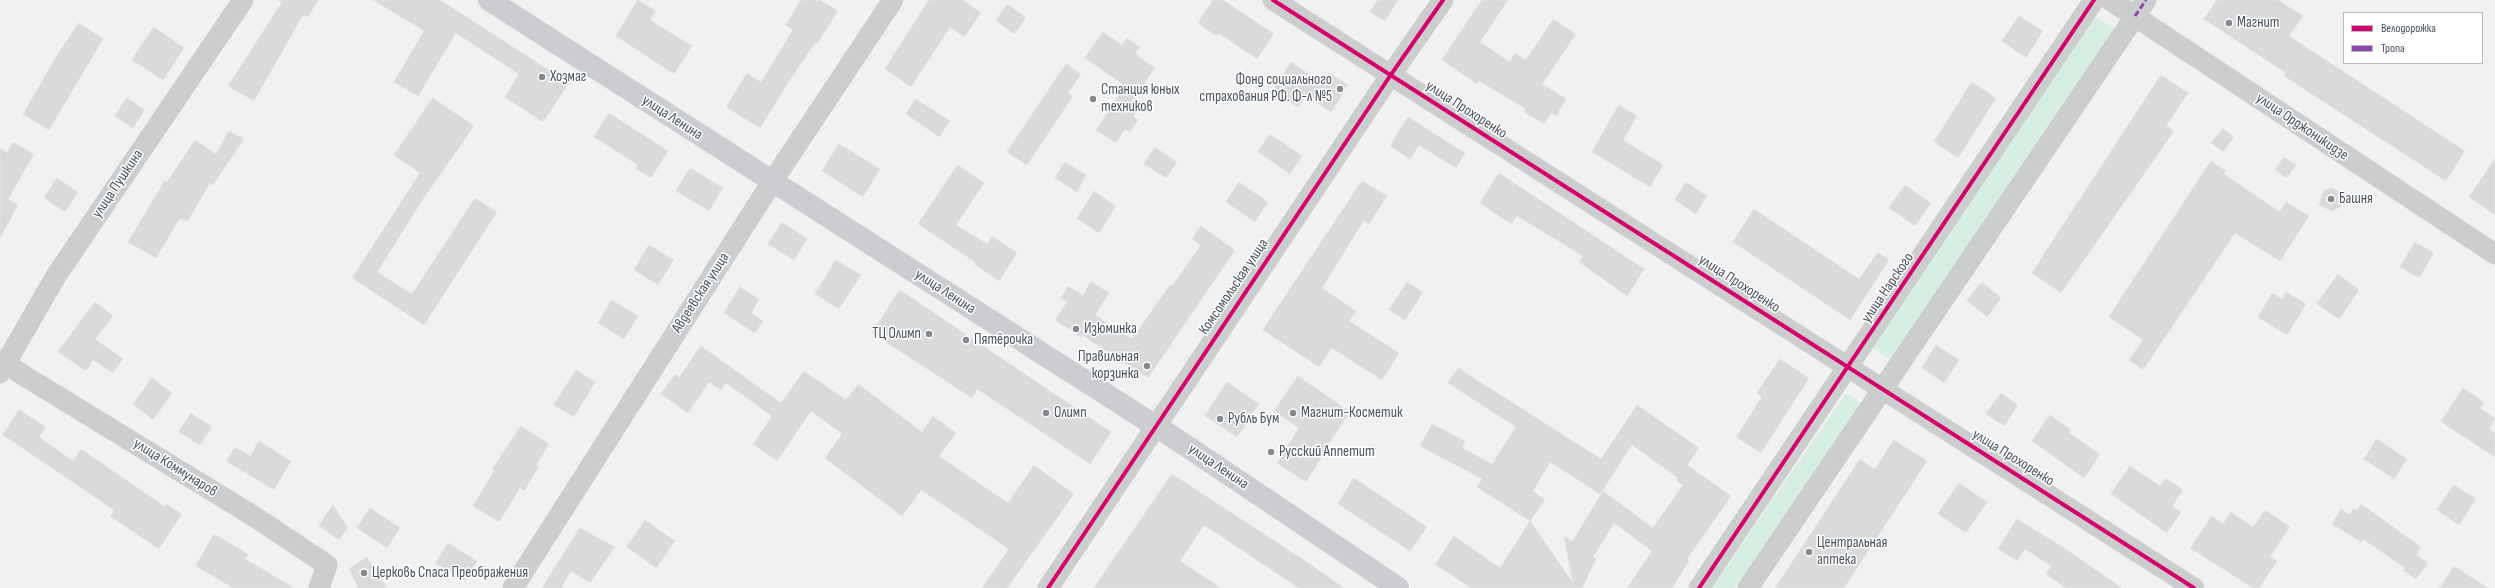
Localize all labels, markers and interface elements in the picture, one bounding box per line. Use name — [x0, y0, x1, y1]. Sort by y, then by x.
legend — [2343, 12, 2483, 64]
place label: Магнит — [2237, 14, 2279, 32]
marker: Магнит — [2224, 18, 2234, 28]
text: Велодорожка — [2381, 21, 2436, 36]
text: Тропа — [2381, 41, 2405, 56]
place label: Хозмаг — [550, 68, 586, 86]
place label: Фонд социального страхования РФ. Ф-л №5 — [1199, 71, 1332, 106]
marker: Хозмаг — [537, 72, 547, 82]
street label: улица Прохоренко — [1422, 77, 1510, 143]
place label: Станция юных техников — [1101, 81, 1180, 116]
marker: Фонд социального страхования РФ. Ф-л №5 — [1335, 84, 1345, 94]
street label: улица Орджоникидзе — [2252, 89, 2352, 165]
street label: улица Ленина — [638, 92, 706, 144]
marker: Станция юных техников — [1088, 94, 1098, 104]
street label: улица Пушкина — [89, 146, 147, 222]
place label: Башня — [2339, 190, 2373, 208]
marker: Башня — [2326, 194, 2336, 204]
street label: Комсомольская улица — [1195, 236, 1273, 338]
street label: улица Нарского — [1858, 249, 1918, 327]
street label: Авдеевская улица — [668, 250, 734, 336]
street label: улица Прохоренко — [1695, 251, 1783, 317]
street label: улица Ленина — [911, 266, 979, 318]
place label: Изюминка — [1084, 320, 1137, 338]
marker: Изюминка — [1071, 324, 1081, 334]
place label: ТЦ Олимп — [872, 325, 921, 343]
marker: ТЦ Олимп — [924, 329, 934, 339]
place label: Пятёрочка — [974, 331, 1033, 349]
marker: Пятёрочка — [961, 335, 971, 345]
place label: Правильная корзинка — [1078, 348, 1139, 383]
marker: Правильная корзинка — [1142, 361, 1152, 371]
place label: Олимп — [1054, 404, 1087, 422]
place label: Магнит-Косметик — [1301, 404, 1403, 422]
marker: Олимп — [1041, 408, 1051, 418]
marker: Магнит-Косметик — [1288, 408, 1298, 418]
place label: Рубль Бум — [1228, 410, 1279, 428]
marker: Рубль Бум — [1215, 414, 1225, 424]
street label: улица Прохоренко — [1969, 426, 2057, 490]
street label: улица Коммунаров — [130, 435, 220, 501]
street label: улица Ленина — [1184, 440, 1252, 494]
place label: Русский Аппетит — [1279, 443, 1375, 461]
marker: Русский Аппетит — [1266, 447, 1276, 457]
place label: Центральная аптека — [1817, 534, 1887, 569]
marker: Центральная аптека — [1804, 547, 1814, 557]
place label: Церковь Спаса Преображения — [372, 564, 528, 582]
marker: Церковь Спаса Преображения — [359, 568, 369, 578]

